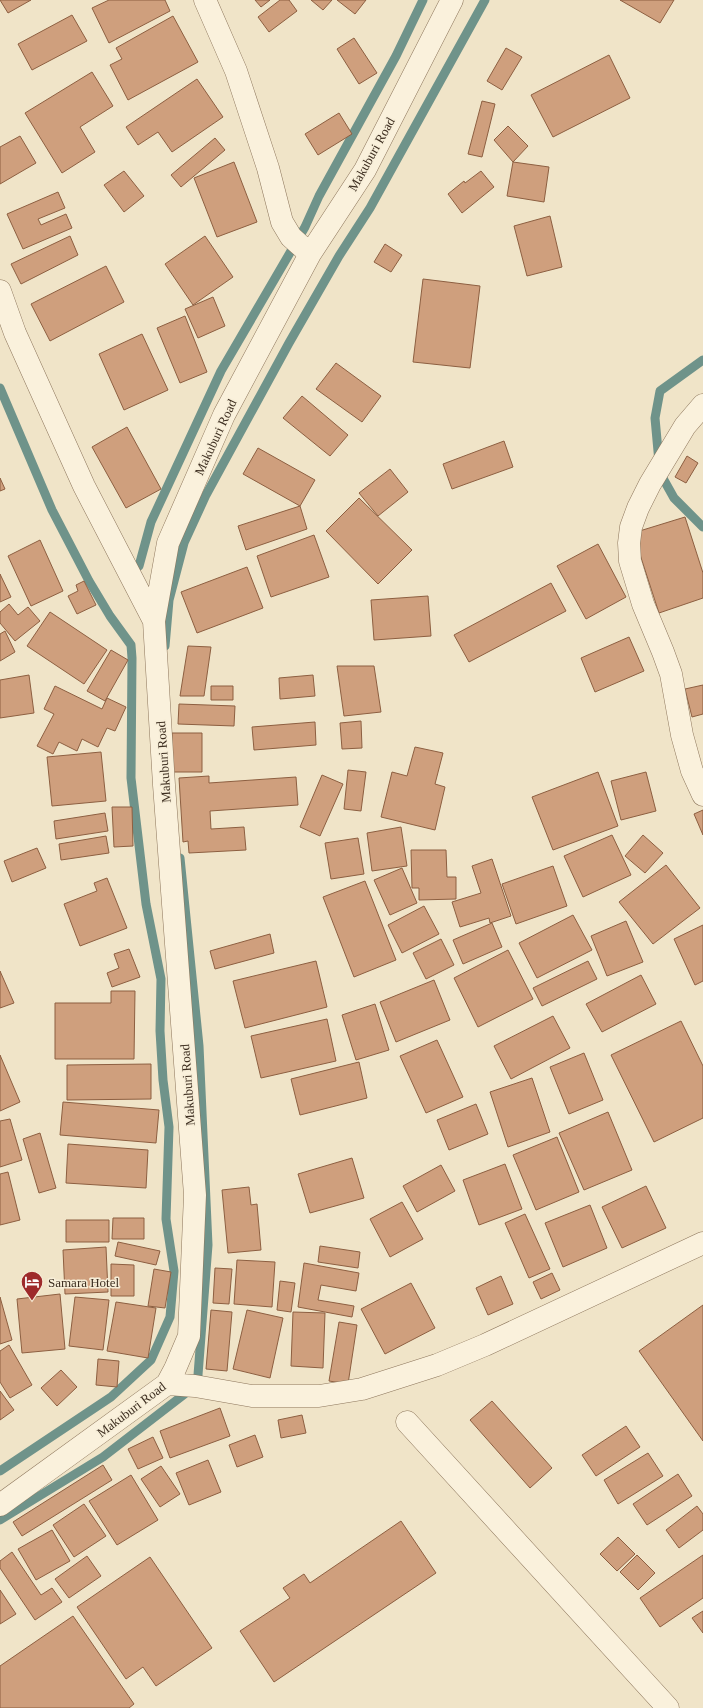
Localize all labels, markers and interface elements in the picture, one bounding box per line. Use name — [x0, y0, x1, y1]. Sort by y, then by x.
street label: Makuburi Road — [345, 114, 398, 194]
street label: Makuburi Road — [191, 396, 240, 478]
street label: Makuburi Road — [153, 720, 174, 803]
street label: Makuburi Road — [177, 1043, 198, 1126]
hotel icon: Samara Hotel — [19, 1269, 45, 1302]
place label: Samara Hotel — [48, 1275, 120, 1290]
street label: Makuburi Road — [94, 1378, 169, 1440]

